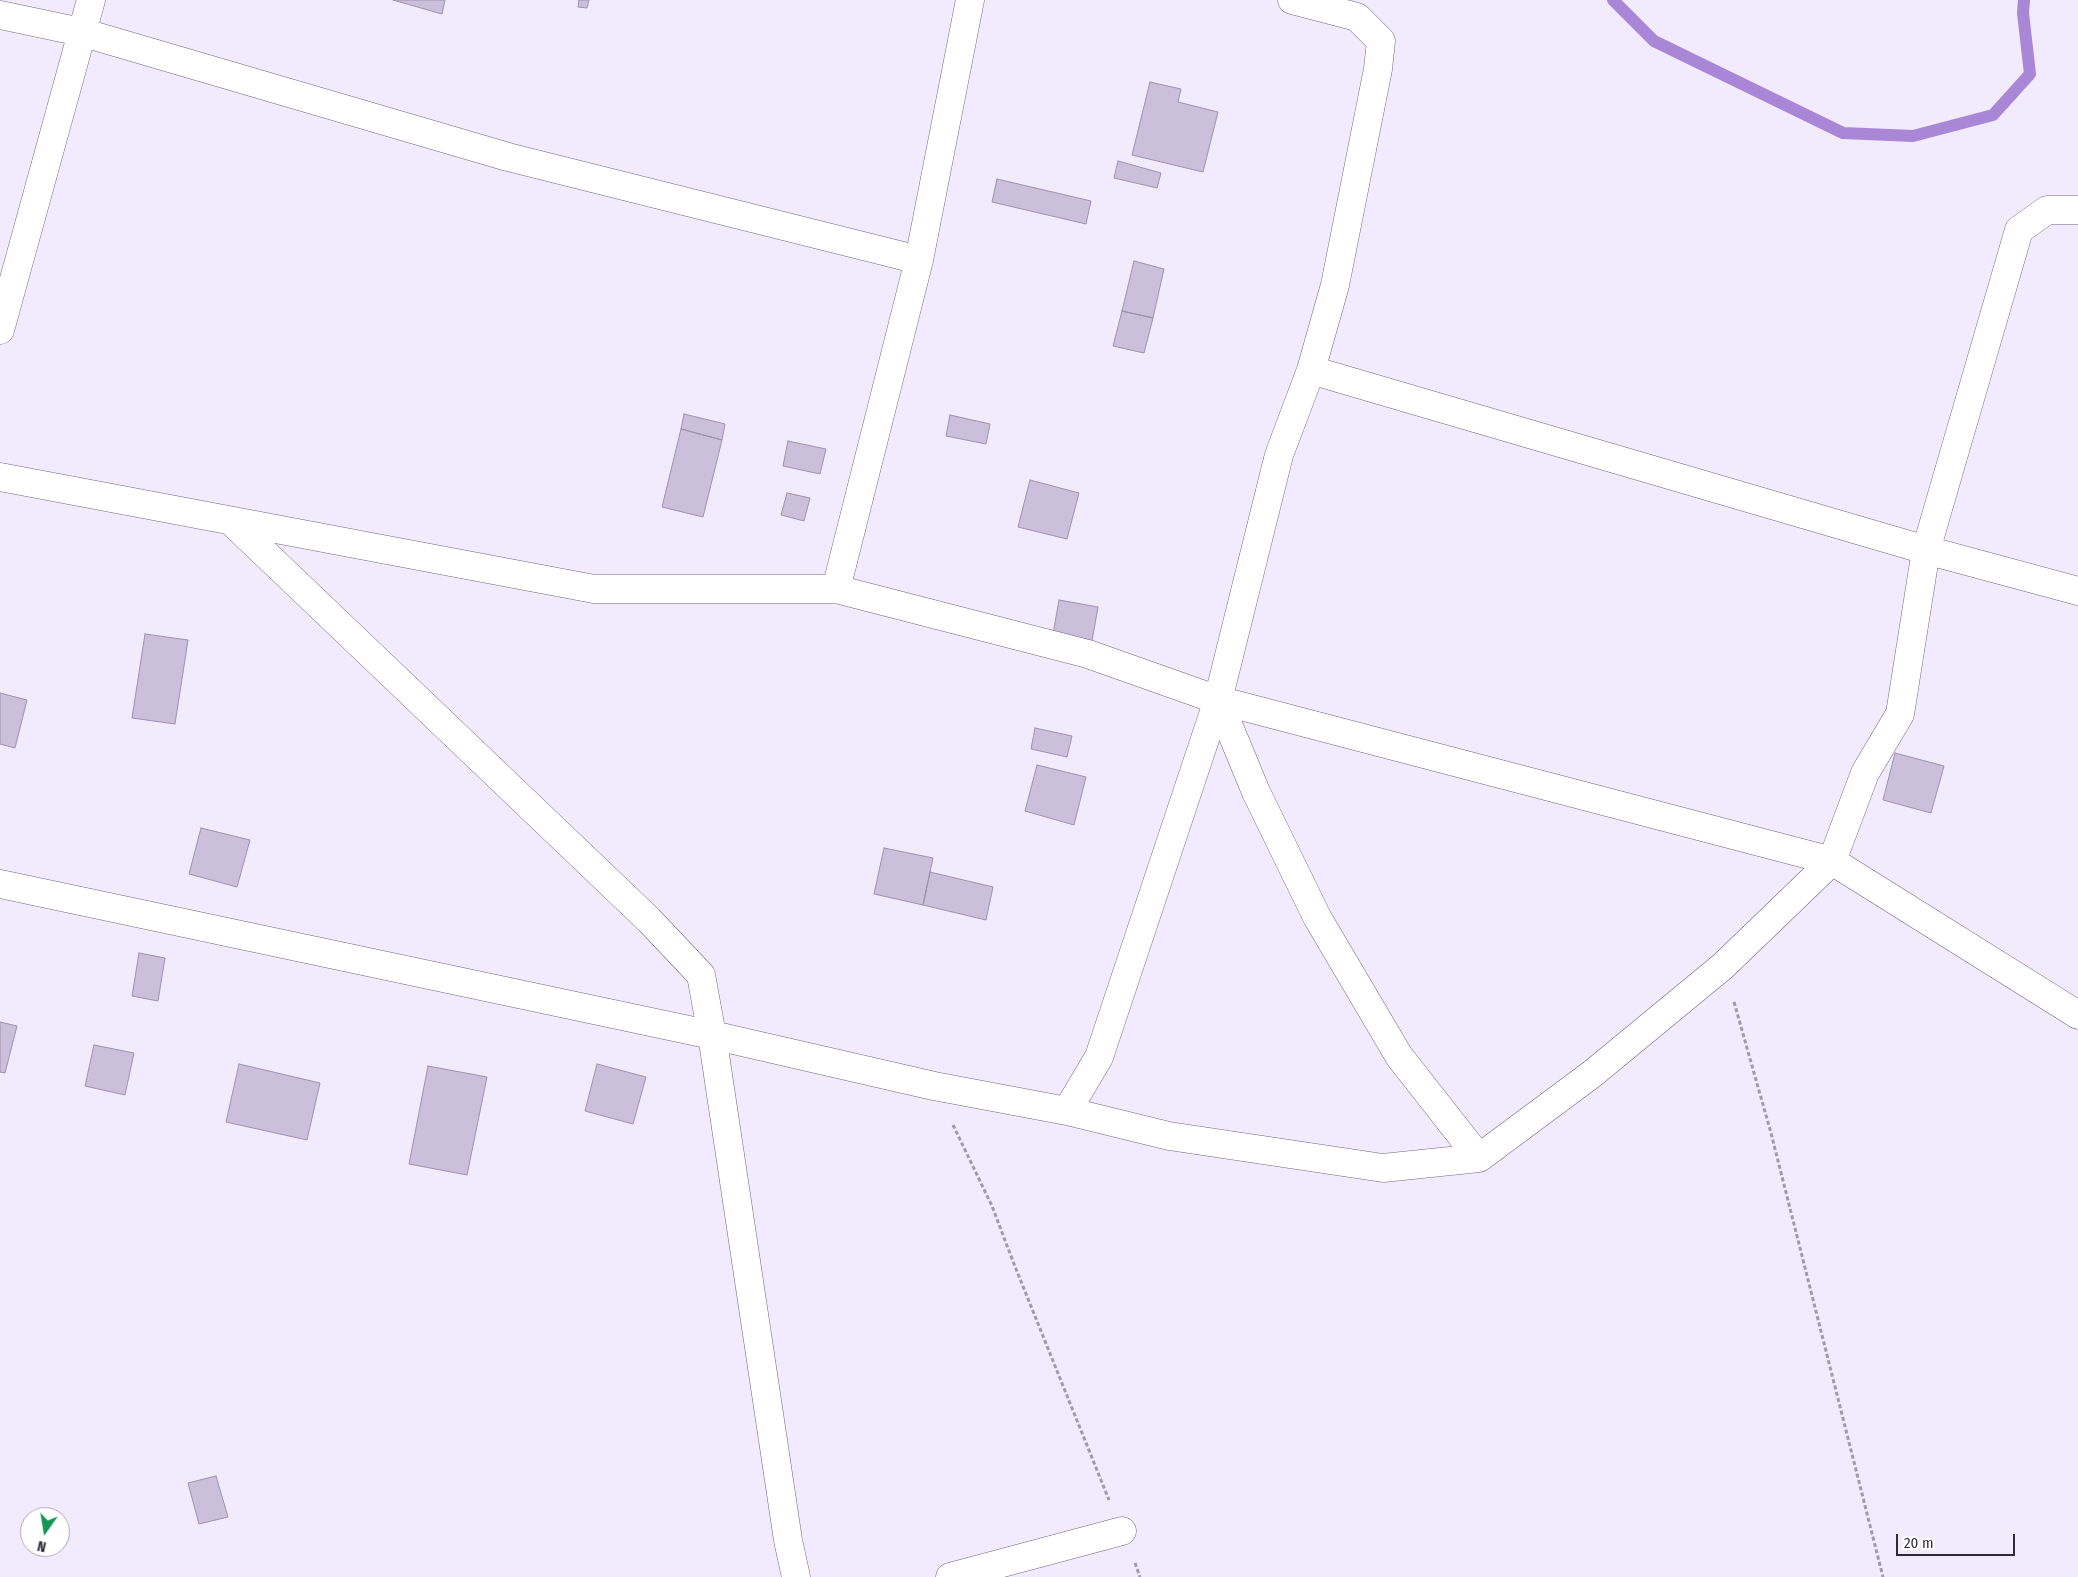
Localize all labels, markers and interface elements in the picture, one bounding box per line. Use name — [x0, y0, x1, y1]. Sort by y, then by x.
north arrow — [20, 1507, 70, 1557]
scale bar — [1898, 1524, 2017, 1556]
text: 20 m — [1904, 1534, 1934, 1552]
text: N — [36, 1537, 48, 1555]

